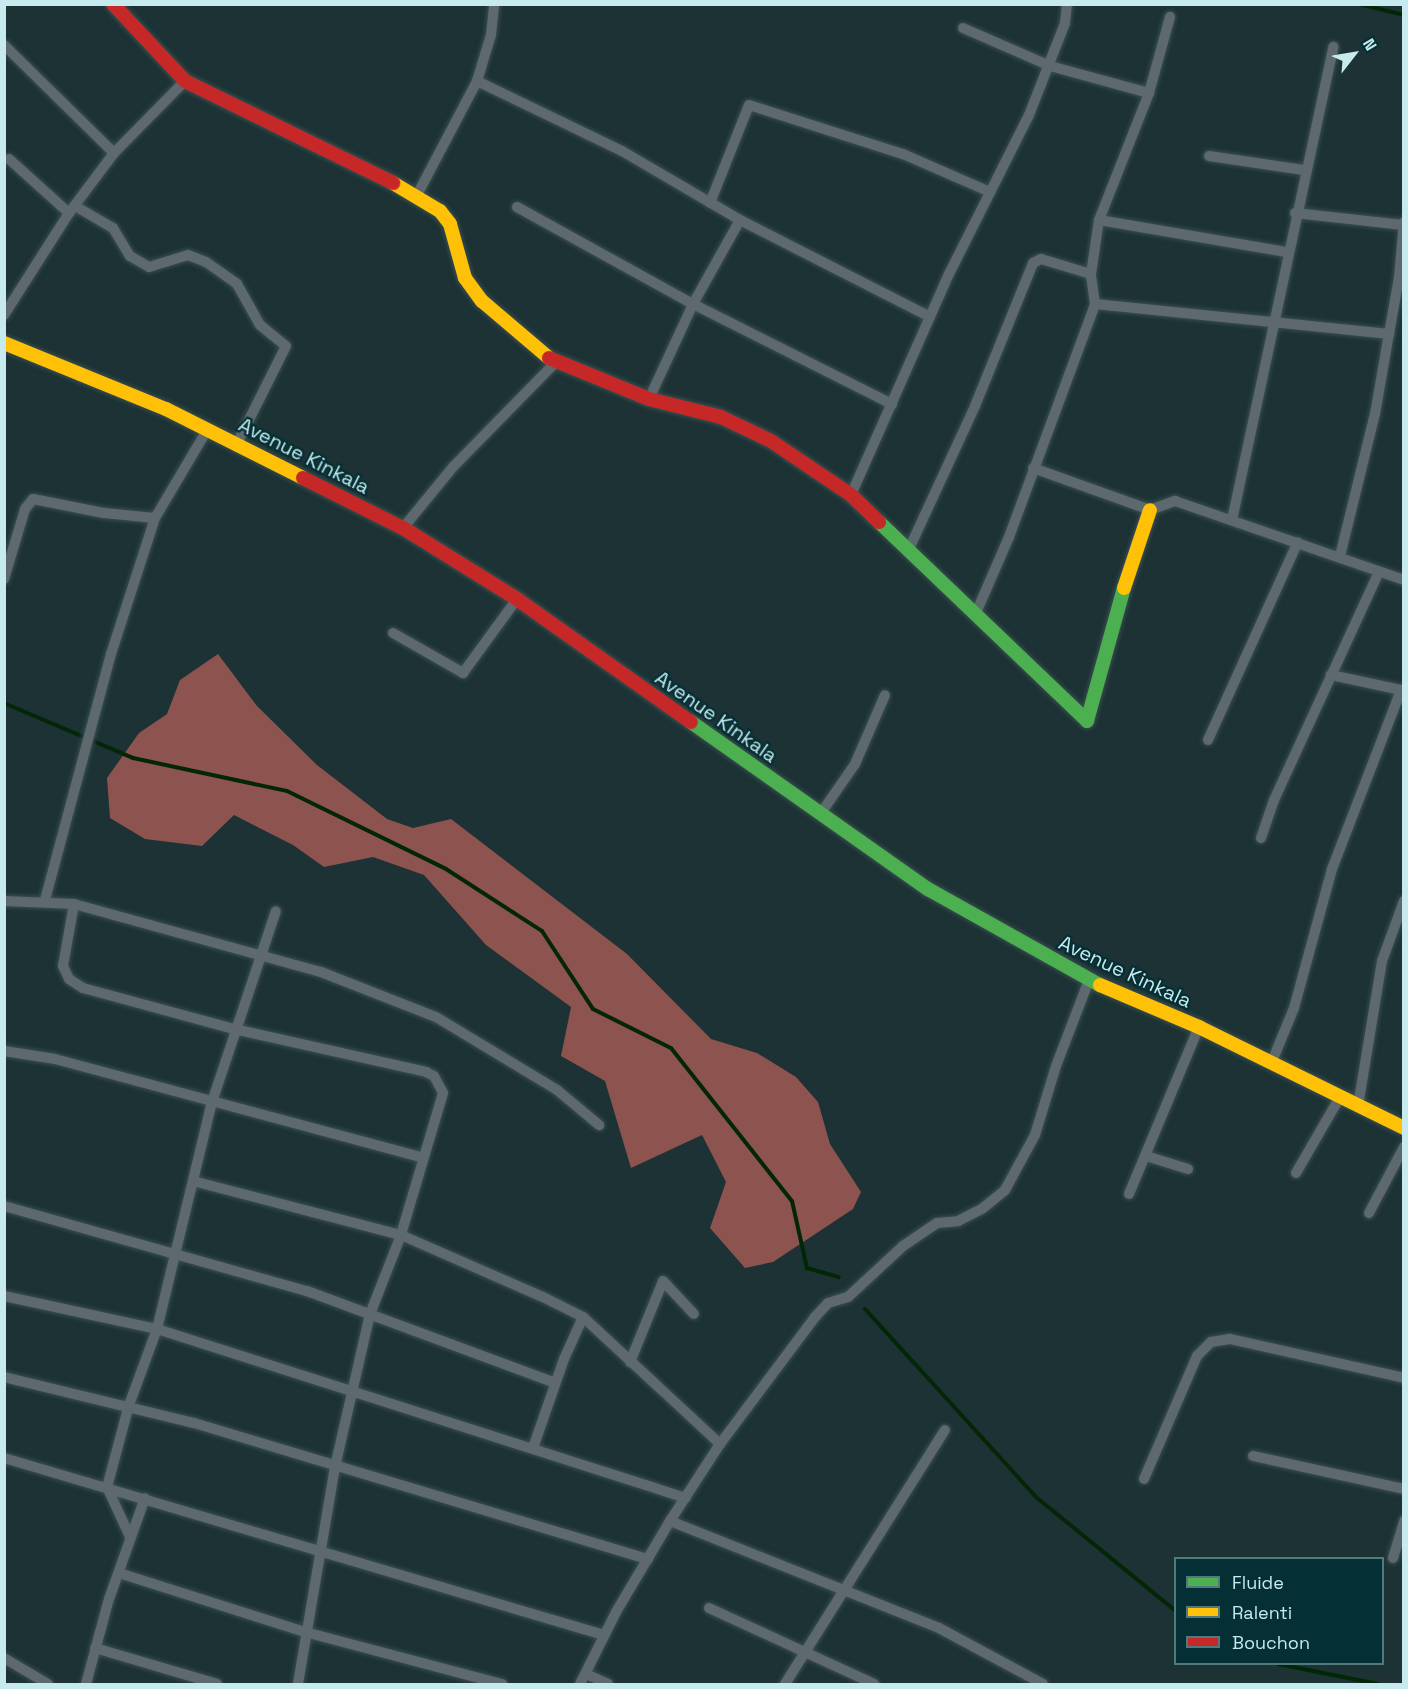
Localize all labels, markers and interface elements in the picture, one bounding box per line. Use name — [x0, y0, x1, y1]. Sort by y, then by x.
north arrow — [1324, 24, 1384, 84]
text: N — [1358, 34, 1382, 54]
street label: Avenue Kinkala — [235, 413, 373, 499]
street label: Avenue Kinkala — [650, 666, 782, 768]
street label: Avenue Kinkala — [1055, 931, 1195, 1013]
legend — [1174, 1557, 1384, 1665]
text: Fluide — [1232, 1571, 1284, 1594]
text: Ralenti — [1232, 1601, 1292, 1624]
text: Bouchon — [1232, 1631, 1310, 1654]

